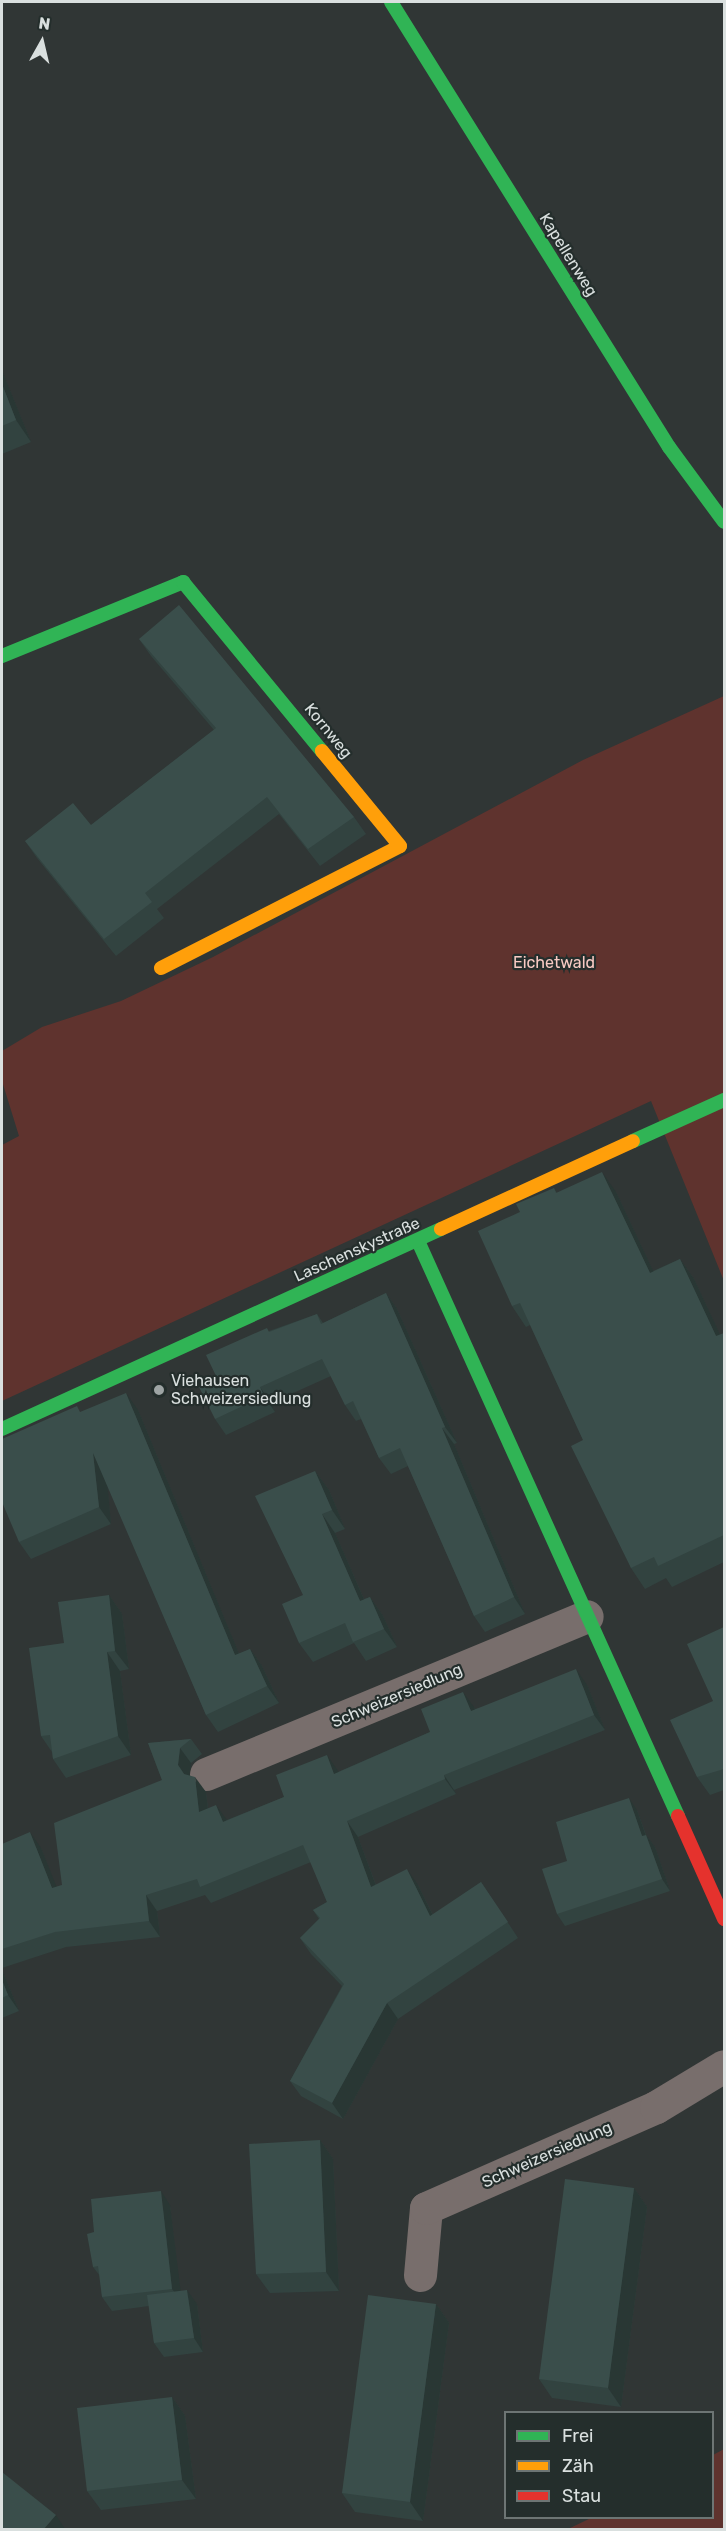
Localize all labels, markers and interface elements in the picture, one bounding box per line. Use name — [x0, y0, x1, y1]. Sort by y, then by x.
north arrow — [12, 12, 72, 72]
text: N — [38, 13, 52, 34]
street label: Kapellenweg — [535, 210, 601, 300]
street label: Kornweg — [300, 700, 356, 762]
park label: Eichetwald — [513, 953, 595, 973]
street label: Laschenskystraße — [291, 1214, 423, 1286]
place label: Viehausen Schweizersiedlung — [171, 1371, 311, 1409]
marker: Viehausen Schweizersiedlung — [152, 1383, 166, 1397]
street label: Schweizersiedlung — [329, 1660, 465, 1732]
street label: Schweizersiedlung — [479, 2118, 615, 2192]
legend — [504, 2411, 714, 2519]
text: Frei — [562, 2425, 593, 2447]
text: Zäh — [562, 2455, 594, 2477]
text: Stau — [562, 2485, 601, 2507]

